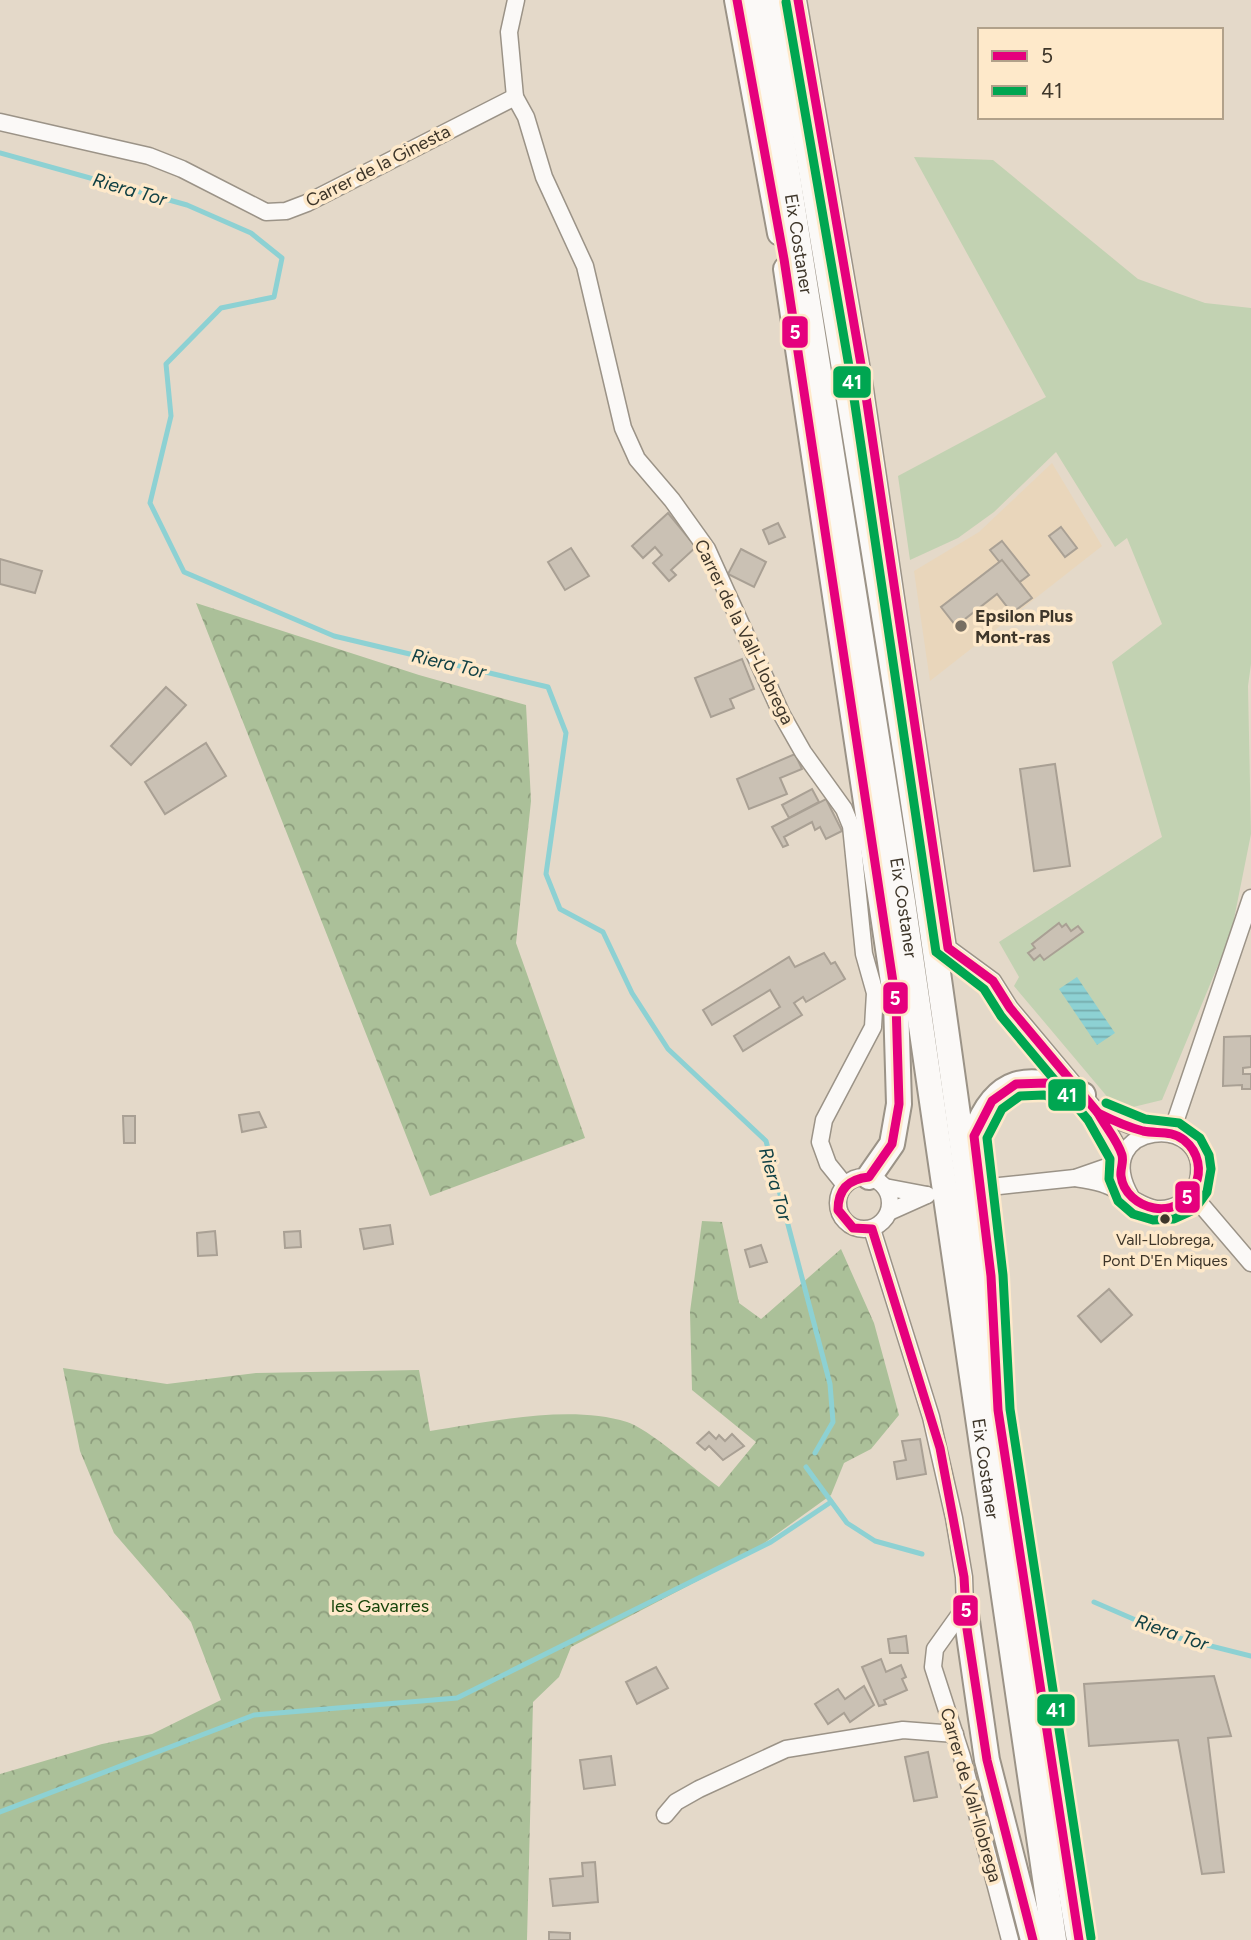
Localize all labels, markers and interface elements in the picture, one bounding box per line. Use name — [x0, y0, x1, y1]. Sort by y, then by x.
legend — [978, 28, 1223, 119]
text: 5 — [1041, 43, 1053, 68]
text: 41 — [1041, 78, 1063, 103]
street label: Carrer de la Ginesta — [302, 120, 454, 212]
water label: Riera Tor — [90, 168, 170, 211]
street label: Eix Costaner — [780, 192, 817, 296]
line badge: 5 — [781, 315, 809, 349]
text: 5 — [789, 321, 801, 344]
line badge: 41 — [832, 365, 872, 399]
text: 41 — [842, 371, 862, 394]
street label: Carrer de la Vall-Llobrega — [690, 536, 798, 728]
place label: Epsilon Plus Mont-ras — [975, 605, 1073, 648]
marker: Epsilon Plus Mont-ras — [953, 618, 969, 634]
water label: Riera Tor — [409, 644, 489, 683]
street label: Eix Costaner — [885, 856, 922, 960]
line badge: 5 — [882, 981, 909, 1015]
text: 5 — [889, 987, 901, 1010]
line badge: 41 — [1047, 1078, 1087, 1112]
text: 41 — [1057, 1084, 1077, 1107]
water label: Riera Tor — [754, 1145, 797, 1224]
line badge: 5 — [1174, 1180, 1201, 1214]
text: 5 — [1181, 1186, 1193, 1209]
marker: Vall-Llobrega, Pont D'En Miques — [1158, 1212, 1172, 1226]
place label: Vall-Llobrega, Pont D'En Miques — [1102, 1230, 1228, 1270]
street label: Eix Costaner — [967, 1417, 1004, 1521]
line badge: 5 — [952, 1594, 979, 1627]
park label: les Gavarres — [331, 1595, 429, 1617]
text: 5 — [960, 1599, 972, 1622]
water label: Riera Tor — [1132, 1609, 1212, 1656]
line badge: 41 — [1036, 1693, 1076, 1727]
text: 41 — [1046, 1699, 1066, 1722]
street label: Carrer de Vall-llobrega — [936, 1705, 1006, 1885]

